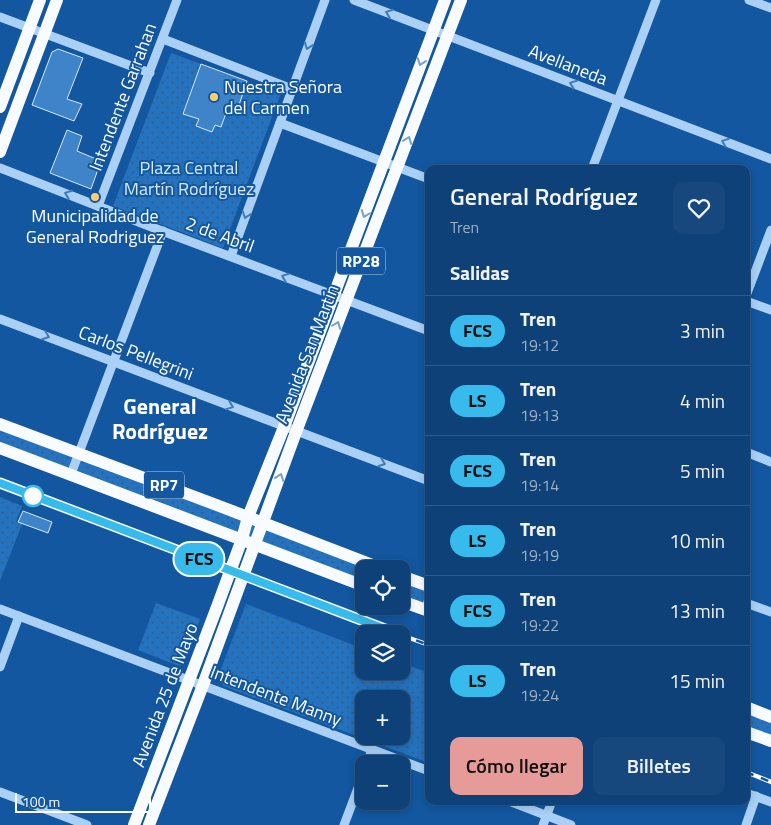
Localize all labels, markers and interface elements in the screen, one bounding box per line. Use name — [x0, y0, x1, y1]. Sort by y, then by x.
one-way arrow — [385, 9, 394, 20]
street label: Intendente Garrahan — [82, 19, 163, 175]
street label: Avellaneda — [525, 37, 612, 92]
one-way arrow — [304, 41, 314, 49]
one-way arrow — [417, 57, 427, 66]
place label: Nuestra Señora del Carmen — [224, 73, 342, 121]
one-way arrow — [570, 80, 578, 90]
marker: Nuestra Señora del Carmen — [208, 91, 220, 103]
one-way arrow — [402, 137, 412, 145]
one-way arrow — [722, 138, 730, 148]
park label: Plaza Central Martín Rodríguez — [124, 154, 254, 202]
text: General Rodríguez — [450, 178, 638, 214]
button: heart — [673, 182, 725, 234]
one-way arrow — [64, 190, 73, 201]
marker: Municipalidad de General Rodriguez — [89, 191, 101, 203]
place label: Municipalidad de General Rodriguez — [26, 202, 164, 250]
one-way arrow — [360, 209, 371, 218]
street label: 2 de Abril — [182, 210, 258, 259]
one-way arrow — [242, 210, 252, 218]
text: Tren — [450, 215, 479, 239]
road number: RP28 — [337, 248, 385, 274]
text: Salidas — [450, 258, 509, 287]
one-way arrow — [281, 273, 290, 283]
street label: Avenida San Martín — [268, 280, 345, 427]
text: Tren — [520, 304, 556, 333]
text: 3 min — [680, 316, 725, 345]
text: FCS — [463, 317, 492, 344]
street label: Carlos Pellegrini — [75, 318, 198, 387]
one-way arrow — [331, 321, 341, 329]
one-way arrow — [41, 330, 49, 340]
text: 19:12 — [520, 333, 559, 357]
text: Tren — [520, 374, 556, 403]
text: 4 min — [680, 386, 725, 415]
text: LS — [468, 387, 487, 414]
district label: General Rodríguez — [112, 389, 208, 448]
one-way arrow — [225, 400, 234, 410]
text: 19:13 — [520, 403, 559, 427]
text: Tren — [520, 444, 556, 473]
text: 5 min — [680, 456, 725, 485]
one-way arrow — [377, 457, 386, 468]
text: FCS — [463, 457, 492, 484]
road number: RP7 — [144, 472, 184, 498]
one-way arrow — [274, 473, 284, 482]
text: 19:14 — [520, 473, 559, 497]
unlabelled marker — [22, 485, 44, 507]
text: Tren — [520, 514, 556, 543]
text: 10 min — [669, 526, 725, 555]
text: LS — [468, 527, 487, 554]
line badge: FCS — [170, 543, 228, 575]
text: 19:19 — [520, 543, 559, 567]
text: FCS — [184, 545, 214, 572]
map controls — [355, 560, 410, 810]
button: locate — [355, 560, 410, 615]
text: Tren — [520, 584, 556, 613]
text: 13 min — [669, 596, 725, 625]
text: FCS — [463, 597, 492, 624]
text: 19:22 — [520, 613, 559, 637]
street label: Avenida 25 de Mayo — [125, 619, 205, 771]
button: layers — [355, 625, 410, 680]
text: Tren — [520, 654, 556, 683]
street label: Intendente Manny — [207, 658, 346, 733]
text: 15 min — [669, 666, 725, 695]
text: LS — [468, 667, 487, 694]
text: 19:24 — [520, 683, 559, 707]
button: + — [355, 690, 410, 745]
button: Cómo llegar — [450, 737, 583, 795]
button: Billetes — [593, 737, 725, 795]
button: − — [355, 755, 410, 810]
scale bar — [15, 790, 151, 813]
text: 100 m — [22, 791, 60, 812]

